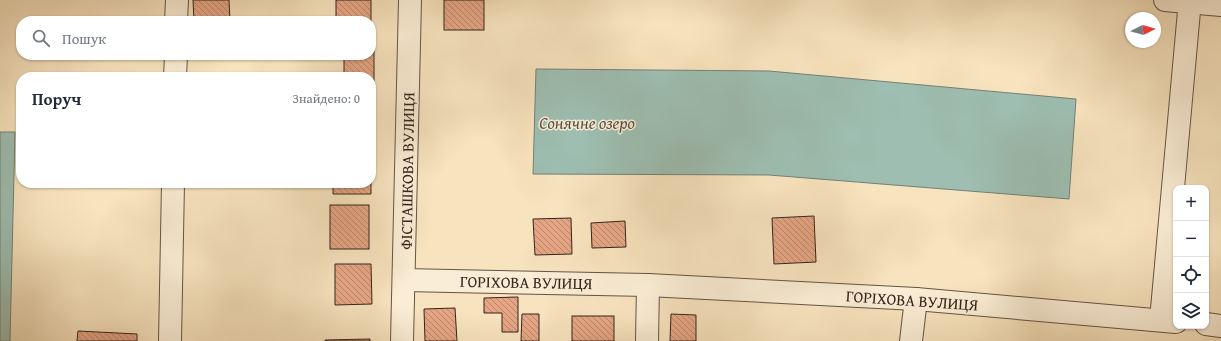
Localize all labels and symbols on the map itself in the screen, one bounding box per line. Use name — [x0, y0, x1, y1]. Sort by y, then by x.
north arrow — [1125, 12, 1161, 48]
street label: ФІСТАШКОВА ВУЛИЦЯ — [394, 92, 420, 250]
water label: Сонячне озеро — [539, 110, 635, 135]
street label: ГОРІХОВА ВУЛИЦЯ — [460, 269, 593, 295]
street label: ГОРІХОВА ВУЛИЦЯ — [845, 283, 979, 317]

